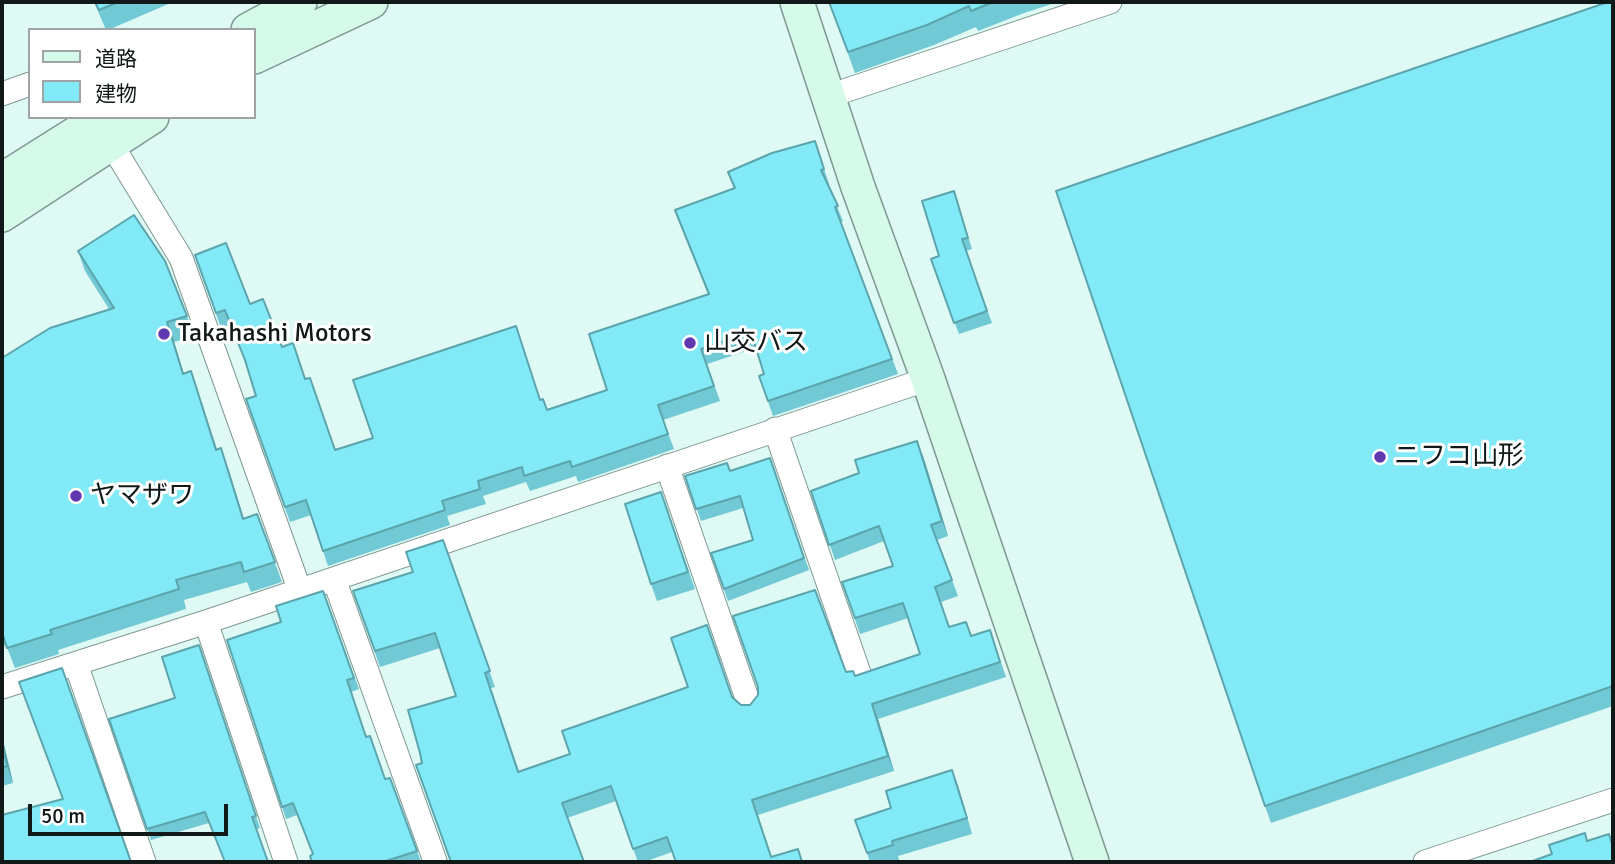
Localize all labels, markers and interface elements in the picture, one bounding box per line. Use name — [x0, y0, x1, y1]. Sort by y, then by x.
legend — [28, 28, 256, 119]
text: 道路 — [95, 46, 137, 72]
text: 建物 — [95, 81, 137, 107]
place label: Takahashi Motors — [178, 318, 372, 350]
marker: Takahashi Motors — [156, 326, 172, 342]
place label: 山交バス — [704, 327, 808, 359]
marker: 山交バス — [682, 335, 698, 351]
place label: ニフコ山形 — [1394, 441, 1524, 473]
marker: ニフコ山形 — [1372, 449, 1388, 465]
place label: ヤマザワ — [90, 480, 194, 512]
marker: ヤマザワ — [68, 488, 84, 504]
scale bar — [32, 790, 231, 834]
text: 50 m — [41, 803, 85, 829]

